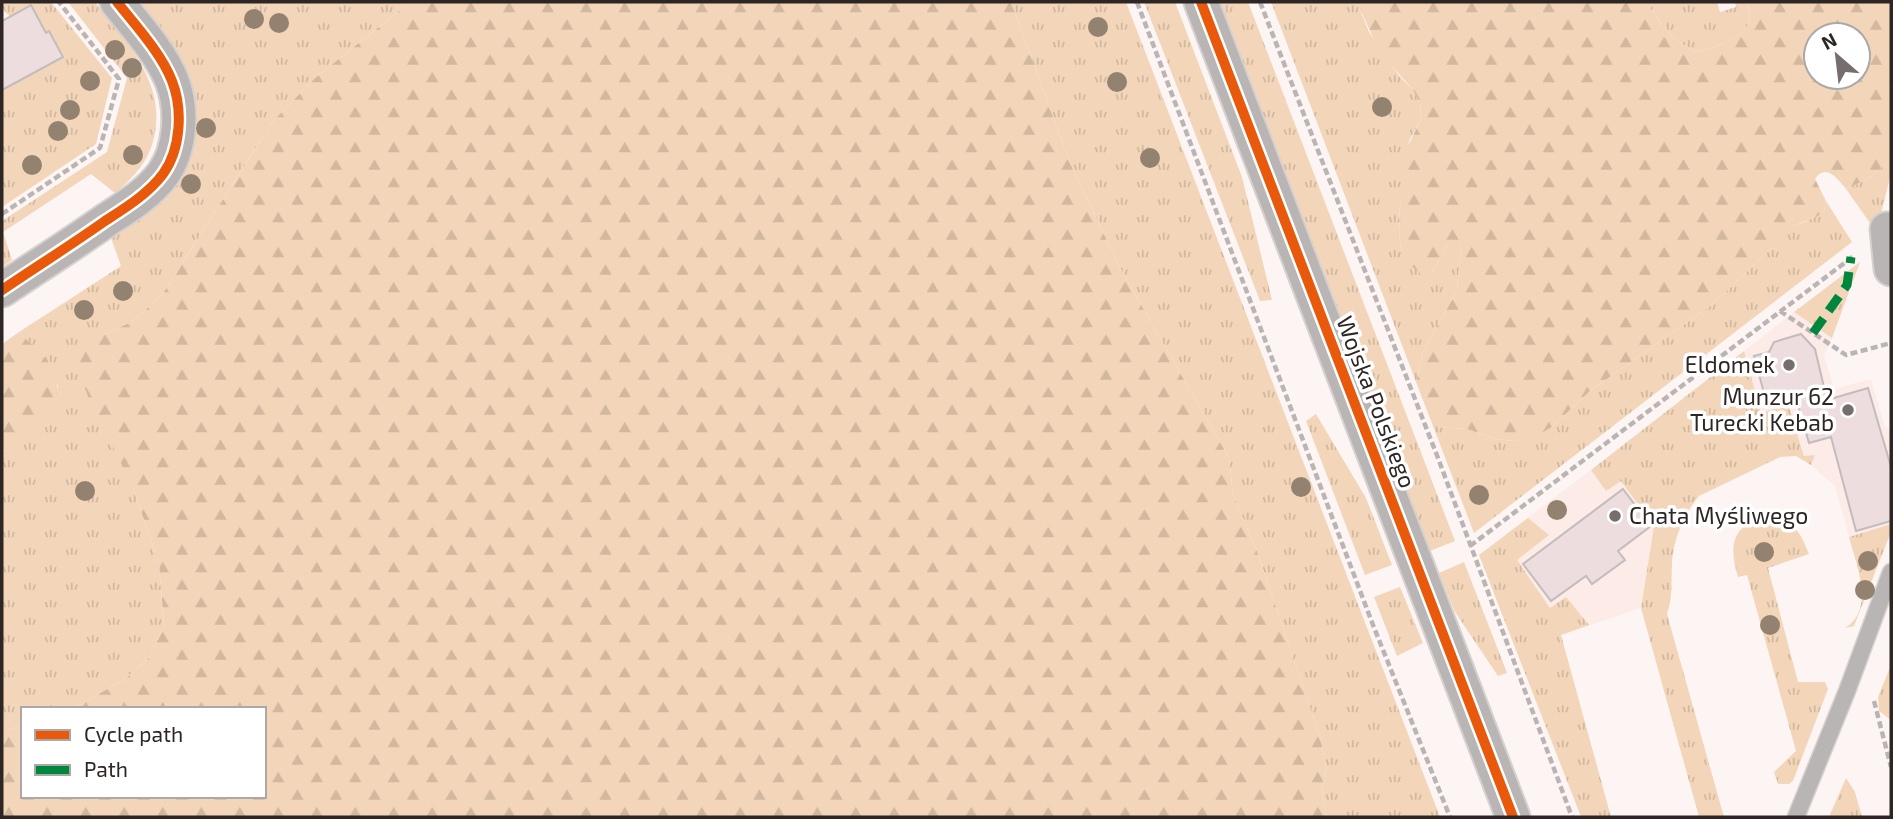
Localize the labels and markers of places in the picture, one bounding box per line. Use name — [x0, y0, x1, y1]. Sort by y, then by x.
place label: Eldomek — [1685, 350, 1775, 378]
marker: Eldomek — [1781, 357, 1797, 373]
place label: Munzur 62 Turecki Kebab — [1690, 382, 1834, 436]
marker: Munzur 62 Turecki Kebab — [1840, 402, 1856, 418]
place label: Chata Myśliwego — [1629, 501, 1808, 529]
marker: Chata Myśliwego — [1607, 508, 1623, 524]

